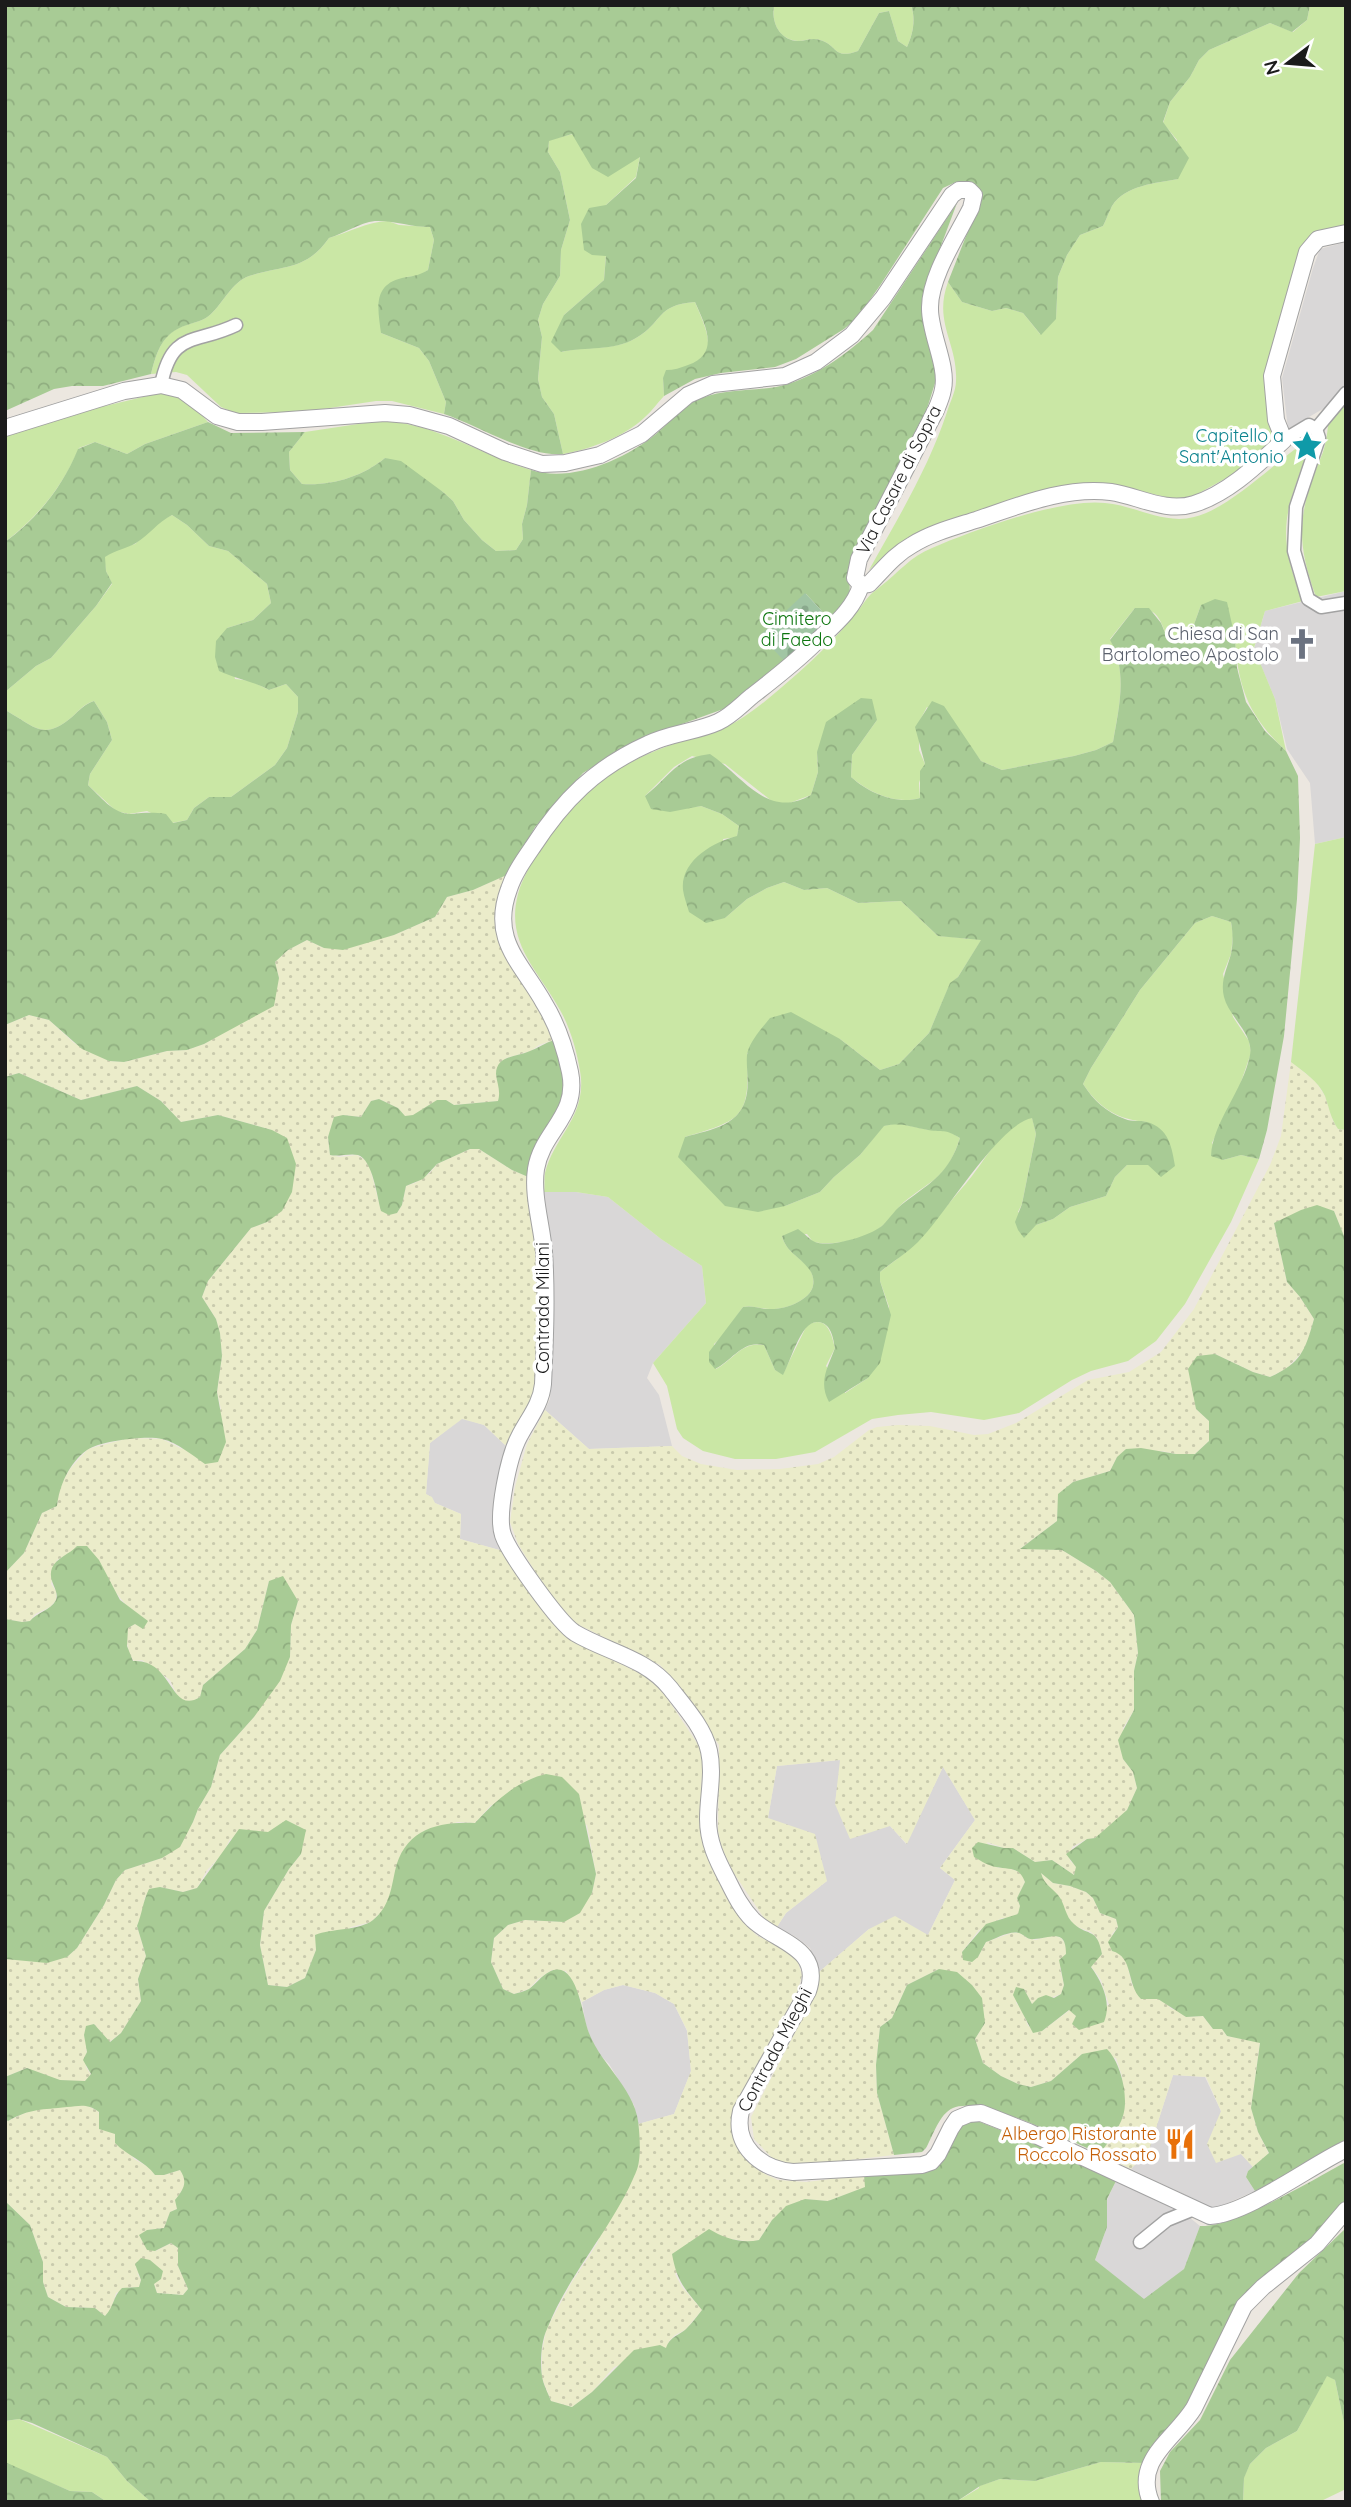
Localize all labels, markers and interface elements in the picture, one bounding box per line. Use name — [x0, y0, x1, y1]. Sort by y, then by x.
north arrow — [1253, 28, 1323, 98]
text: N — [1258, 58, 1285, 78]
street label: Via Casare di Sopra — [851, 401, 946, 558]
place label: Capitello a Sant'Antonio — [1179, 424, 1284, 468]
place icon: Capitello a Sant'Antonio — [1290, 429, 1324, 463]
park label: Cimitero di Faedo — [761, 607, 833, 651]
place label: Chiesa di San Bartolomeo Apostolo — [1102, 622, 1279, 666]
church icon: Chiesa di San Bartolomeo Apostolo — [1285, 627, 1319, 661]
street label: Contrada Milani — [531, 1242, 554, 1374]
street label: Contrada Mieghi — [732, 1984, 817, 2116]
place label: Albergo Ristorante Roccolo Rossato — [1001, 2122, 1157, 2166]
restaurant icon: Albergo Ristorante Roccolo Rossato — [1163, 2127, 1197, 2161]

